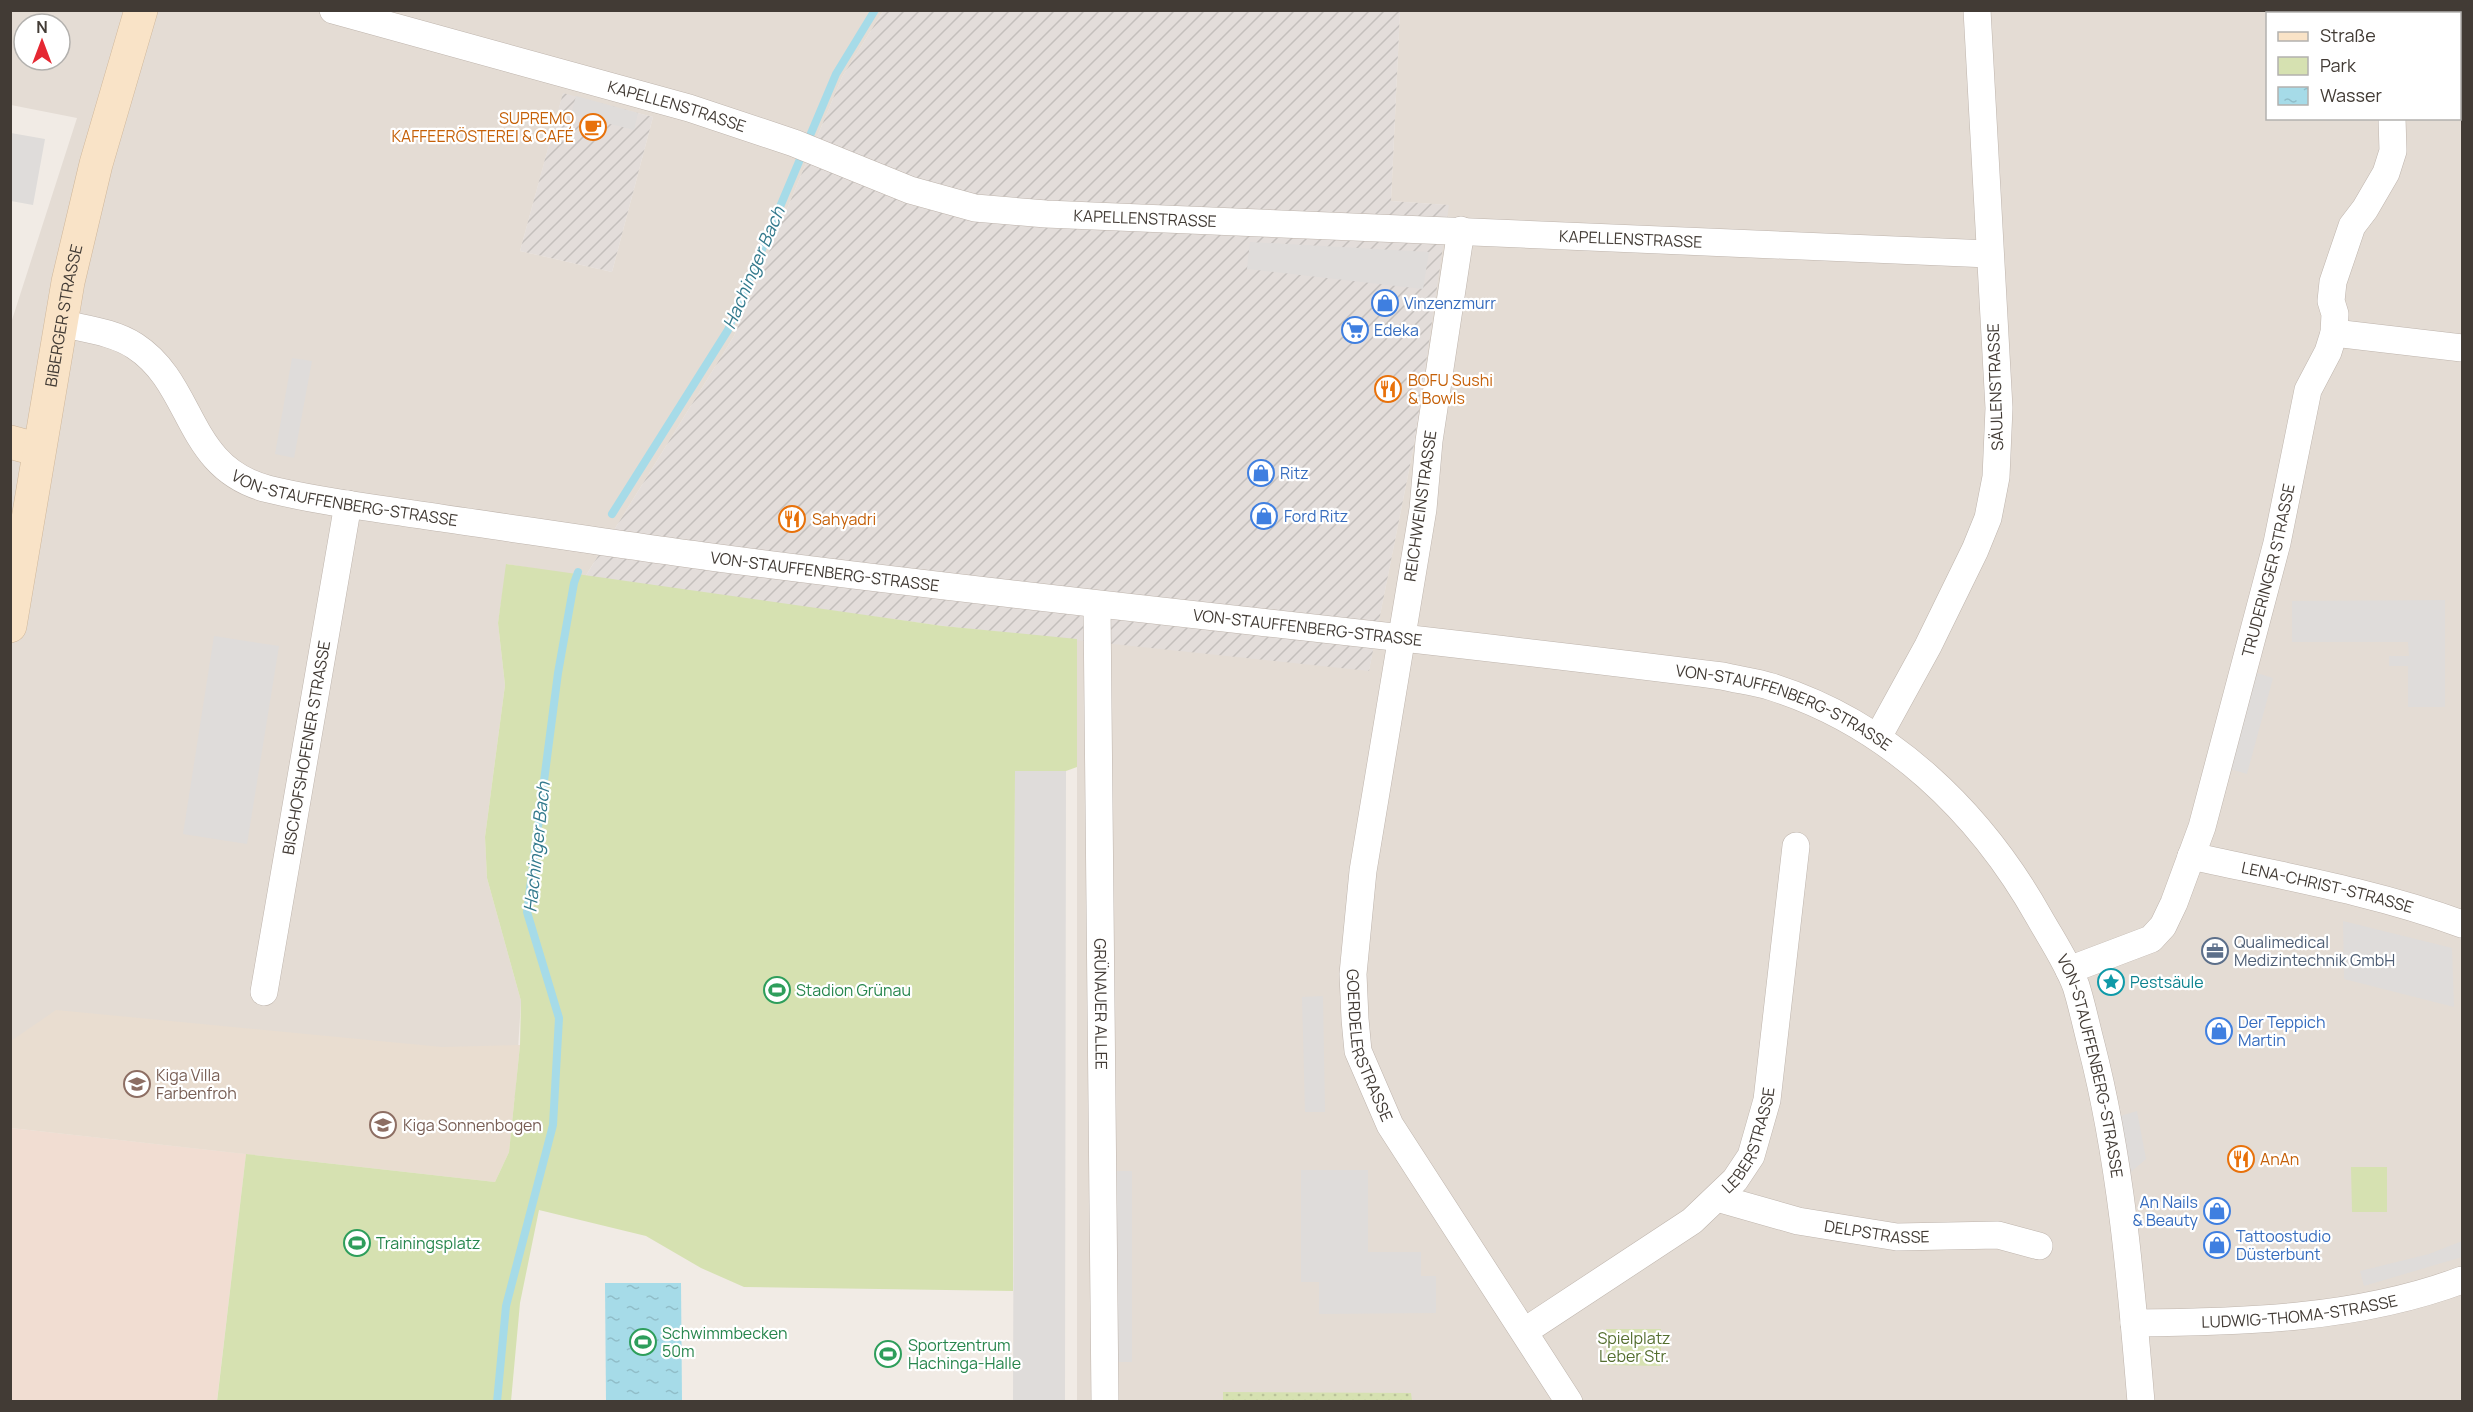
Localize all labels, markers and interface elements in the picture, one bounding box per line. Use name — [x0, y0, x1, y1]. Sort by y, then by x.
north arrow — [12, 12, 72, 72]
legend — [2266, 12, 2461, 120]
text: N — [36, 16, 48, 38]
text: Straße — [2320, 23, 2376, 47]
text: Park — [2320, 53, 2357, 77]
street label: KAPELLENSTRASSE — [605, 75, 749, 137]
text: Wasser — [2320, 83, 2382, 107]
place label: SUPREMO KAFFEERÖSTEREI & CAFÉ — [392, 107, 574, 147]
cafe icon: SUPREMO KAFFEERÖSTEREI & CAFÉ — [578, 112, 608, 142]
water label: Hachinger Bach — [716, 202, 790, 333]
street label: KAPELLENSTRASSE — [1073, 204, 1217, 232]
street label: KAPELLENSTRASSE — [1559, 225, 1703, 253]
street label: BIBERGER STRASSE — [39, 242, 88, 389]
shop icon: Vinzenzmurr — [1370, 288, 1400, 318]
place label: Vinzenzmurr — [1404, 292, 1496, 314]
supermarket icon: Edeka — [1340, 315, 1370, 345]
place label: Edeka — [1374, 319, 1419, 341]
street label: SÄULENSTRASSE — [1982, 323, 2008, 451]
place label: BOFU Sushi & Bowls — [1408, 369, 1493, 409]
restaurant icon: BOFU Sushi & Bowls — [1373, 374, 1403, 404]
street label: REICHWEINSTRASSE — [1398, 429, 1442, 583]
shop icon: Ritz — [1246, 458, 1276, 488]
place label: Ritz — [1280, 462, 1309, 484]
street label: VON-STAUFFENBERG-STRASSE — [227, 464, 459, 531]
street label: TRUDERINGER STRASSE — [2236, 482, 2300, 659]
shop icon: Ford Ritz — [1249, 501, 1279, 531]
restaurant icon: Sahyadri — [777, 504, 807, 534]
place label: Ford Ritz — [1284, 505, 1348, 527]
place label: Sahyadri — [812, 508, 876, 530]
street label: VON-STAUFFENBERG-STRASSE — [709, 546, 940, 597]
street label: VON-STAUFFENBERG-STRASSE — [1192, 604, 1423, 651]
street label: BISCHOFSHOFENER STRASSE — [277, 639, 335, 856]
street label: VON-STAUFFENBERG-STRASSE — [1675, 659, 1896, 756]
water label: Hachinger Bach — [517, 779, 555, 913]
street label: LENA-CHRIST-STRASSE — [2240, 856, 2416, 918]
place label: Qualimedical Medizintechnik GmbH — [2234, 931, 2395, 971]
office icon: Qualimedical Medizintechnik GmbH — [2200, 936, 2230, 966]
street label: GRÜNAUER ALLEE — [1089, 938, 1113, 1070]
street label: VON-STAUFFENBERG-STRASSE — [2052, 950, 2128, 1180]
place icon: Pestsäule — [2096, 967, 2126, 997]
street label: GOERDELERSTRASSE — [1342, 969, 1398, 1125]
place label: Pestsäule — [2130, 971, 2204, 993]
sports icon: Stadion Grünau — [762, 975, 792, 1005]
place label: Stadion Grünau — [796, 979, 911, 1001]
place label: Der Teppich Martin — [2238, 1011, 2325, 1051]
shop icon: Der Teppich Martin — [2204, 1016, 2234, 1046]
place label: Kiga Villa Farbenfroh — [156, 1064, 237, 1104]
school or university icon: Kiga Villa Farbenfroh — [122, 1069, 152, 1099]
street label: LEBERSTRASSE — [1717, 1086, 1779, 1198]
school or university icon: Kiga Sonnenbogen — [368, 1110, 398, 1140]
place label: Kiga Sonnenbogen — [403, 1114, 542, 1136]
restaurant icon: AnAn — [2226, 1144, 2256, 1174]
place label: AnAn — [2260, 1148, 2299, 1170]
place label: An Nails & Beauty — [2132, 1191, 2199, 1231]
shop icon: An Nails & Beauty — [2202, 1196, 2232, 1226]
street label: DELPSTRASSE — [1823, 1214, 1930, 1248]
place label: Tattoostudio Düsterbunt — [2236, 1225, 2331, 1265]
sports icon: Trainingsplatz — [342, 1228, 372, 1258]
shop icon: Tattoostudio Düsterbunt — [2202, 1230, 2232, 1260]
place label: Trainingsplatz — [376, 1232, 480, 1254]
street label: LUDWIG-THOMA-STRASSE — [2201, 1289, 2400, 1333]
place label: Schwimmbecken 50m — [662, 1322, 787, 1362]
sports icon: Schwimmbecken 50m — [628, 1327, 658, 1357]
park label: Spielplatz Leber Str. — [1597, 1327, 1671, 1367]
place label: Sportzentrum Hachinga-Halle — [908, 1334, 1021, 1374]
sports icon: Sportzentrum Hachinga-Halle — [873, 1339, 903, 1369]

